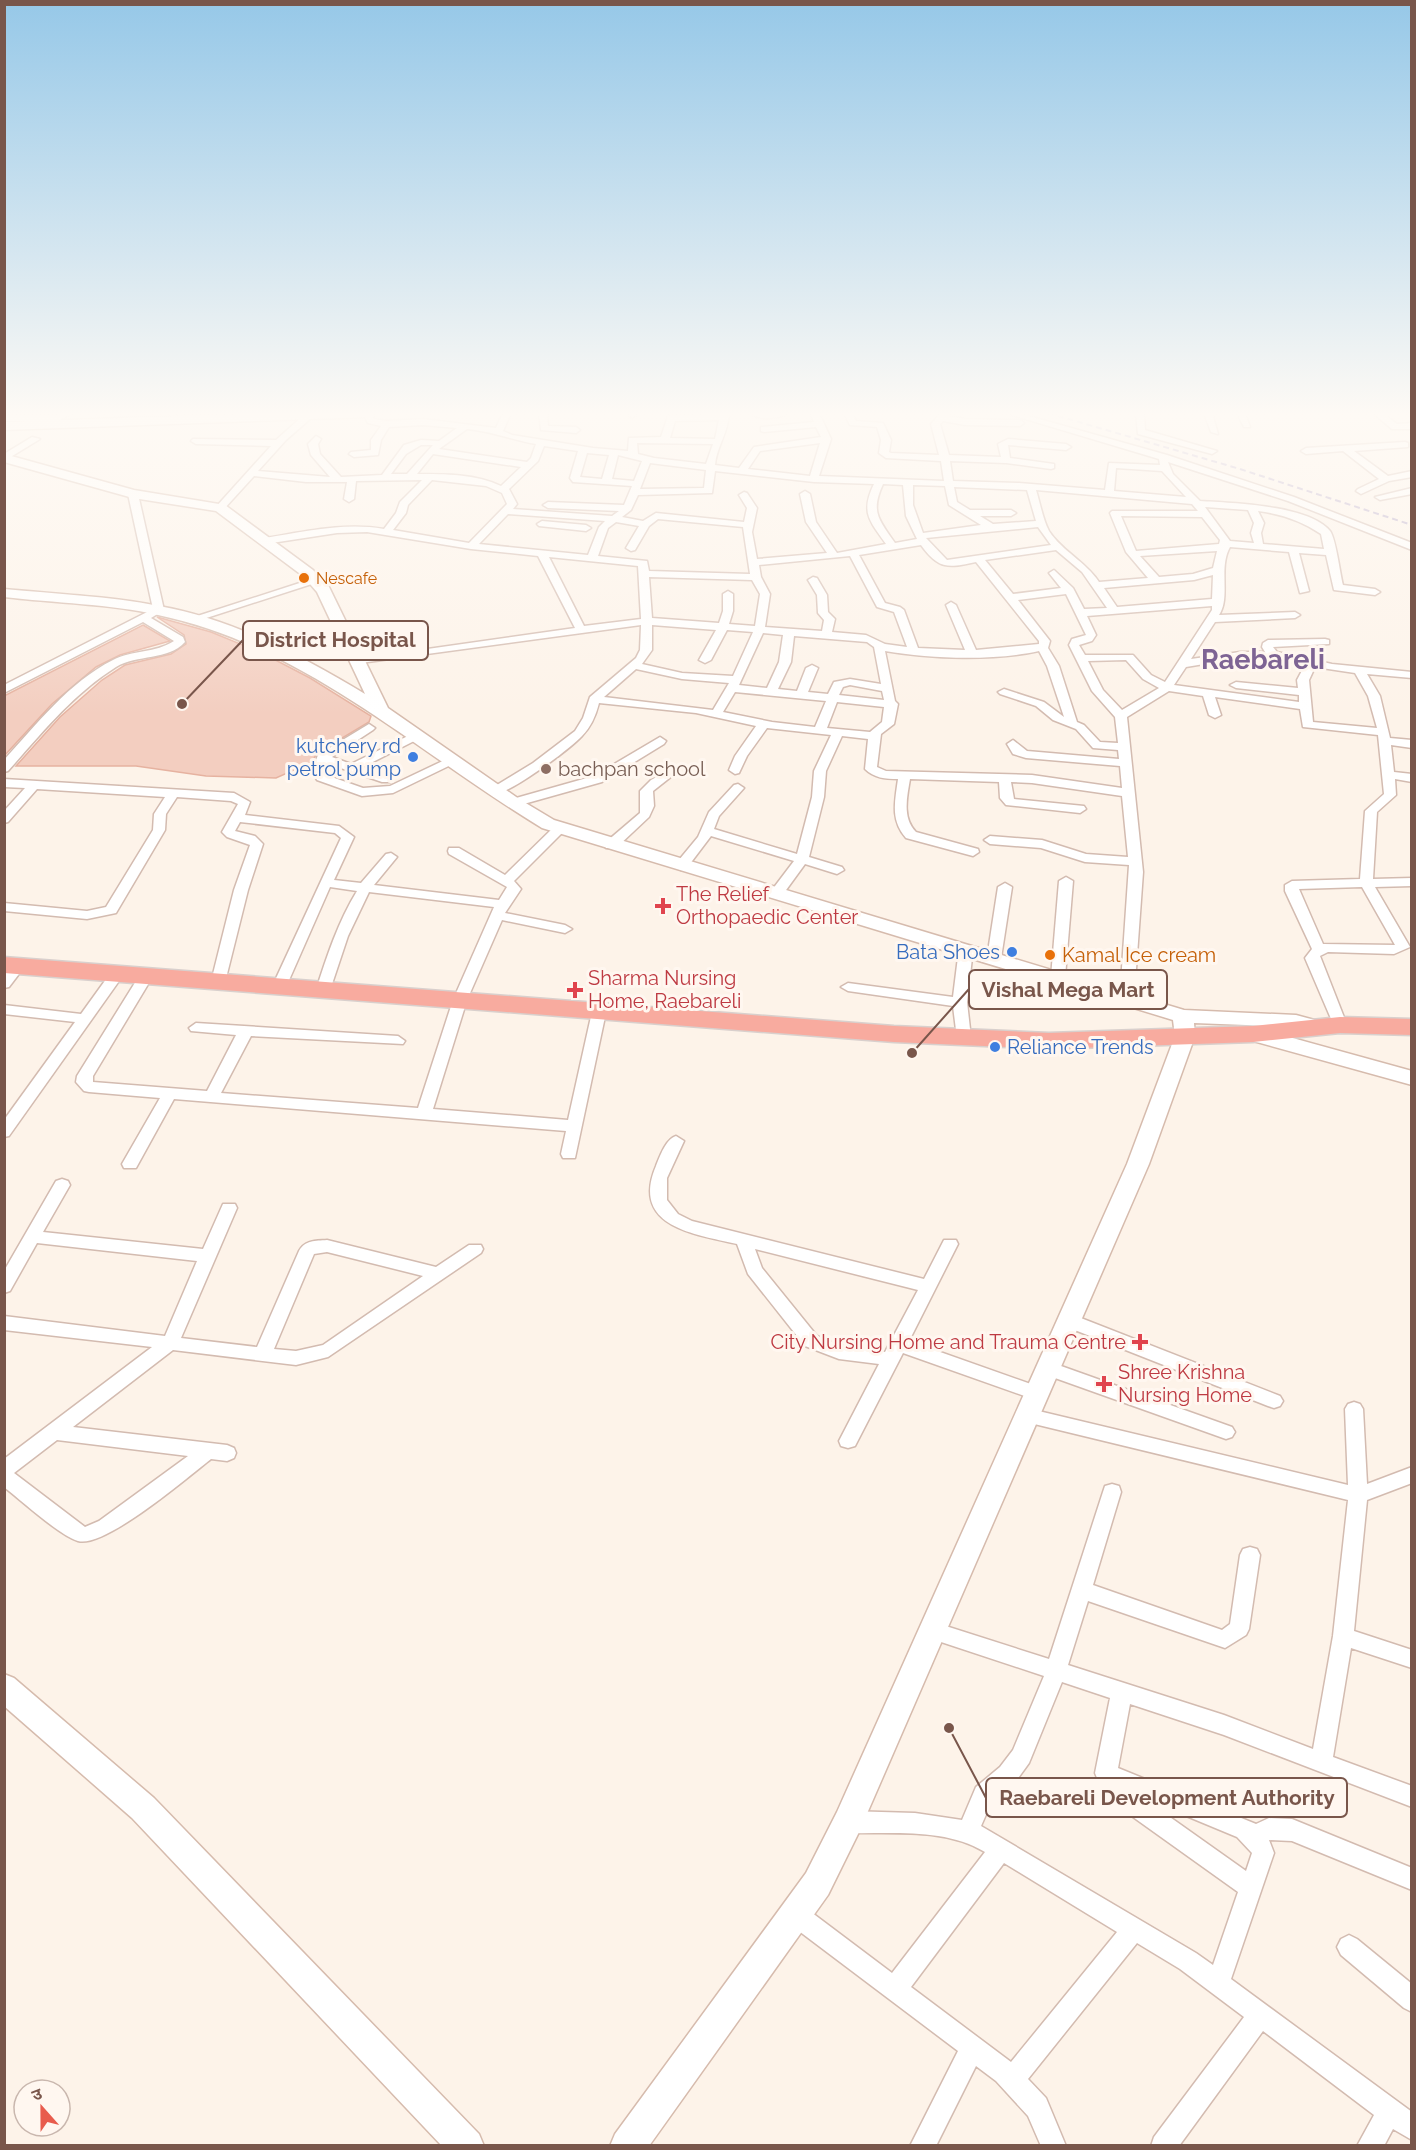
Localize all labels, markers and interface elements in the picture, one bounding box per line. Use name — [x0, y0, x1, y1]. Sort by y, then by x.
place label: Nescafe — [316, 569, 377, 588]
marker: Nescafe — [297, 571, 311, 585]
callout: District Hospital — [243, 621, 428, 660]
text: District Hospital — [254, 627, 416, 652]
district label: Raebareli — [1201, 644, 1325, 675]
place label: kutchery rd petrol pump — [287, 734, 401, 781]
marker: kutchery rd petrol pump — [406, 750, 420, 764]
place label: bachpan school — [558, 757, 706, 781]
marker: bachpan school — [539, 762, 553, 776]
place label: The Relief Orthopaedic Center — [676, 882, 858, 929]
marker: The Relief Orthopaedic Center — [654, 897, 672, 915]
place label: Bata Shoes — [896, 940, 1000, 964]
place label: Kamal Ice cream — [1062, 943, 1216, 967]
marker: Bata Shoes — [1005, 945, 1019, 959]
marker: Kamal Ice cream — [1043, 948, 1057, 962]
place label: Sharma Nursing Home, Raebareli — [588, 966, 741, 1013]
callout: Vishal Mega Mart — [969, 970, 1167, 1009]
text: Vishal Mega Mart — [981, 977, 1155, 1002]
marker: Sharma Nursing Home, Raebareli — [566, 981, 584, 999]
place label: Reliance Trends — [1007, 1035, 1154, 1059]
marker: Reliance Trends — [988, 1040, 1002, 1054]
place label: City Nursing Home and Trauma Centre — [770, 1330, 1126, 1354]
marker: City Nursing Home and Trauma Centre — [1131, 1333, 1149, 1351]
place label: Shree Krishna Nursing Home — [1118, 1360, 1252, 1407]
marker: Shree Krishna Nursing Home — [1095, 1375, 1113, 1393]
callout: Raebareli Development Authority — [986, 1778, 1347, 1817]
text: Raebareli Development Authority — [999, 1785, 1335, 1810]
north arrow — [12, 2078, 72, 2138]
text: उ — [29, 2084, 45, 2105]

